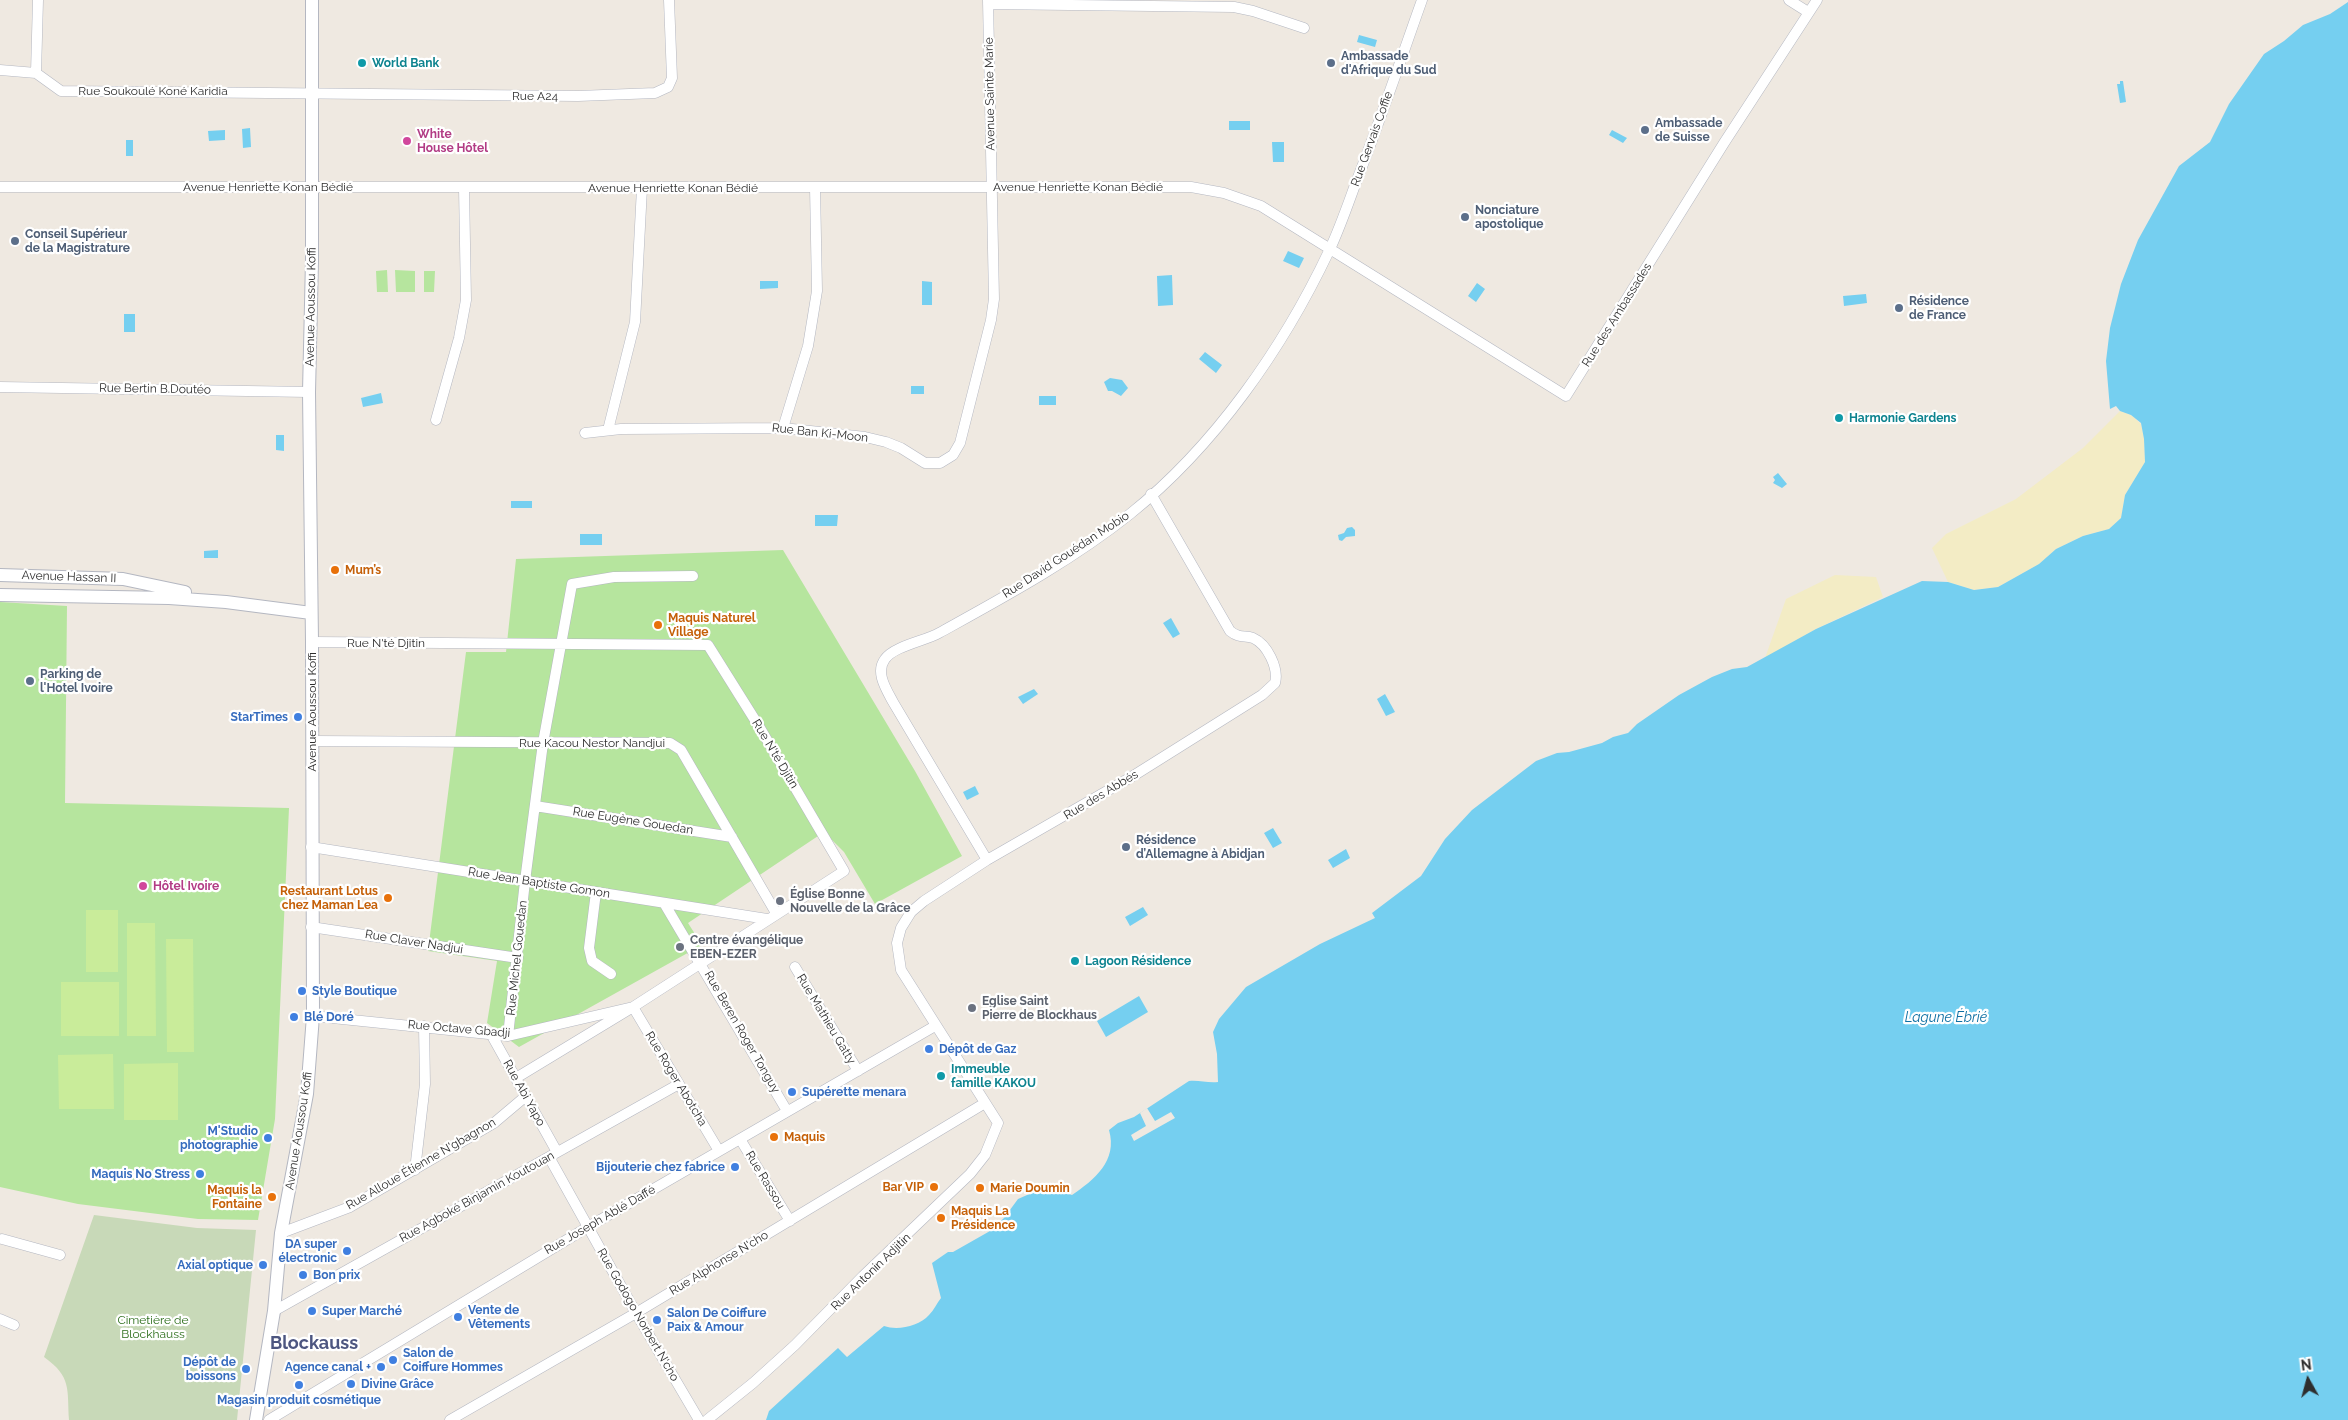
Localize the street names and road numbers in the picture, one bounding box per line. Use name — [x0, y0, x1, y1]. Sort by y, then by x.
street label: Avenue Sainte Marie — [982, 37, 998, 151]
street label: Rue Soukoulé Koné Karidia — [78, 84, 228, 98]
street label: Rue A24 — [512, 89, 558, 103]
street label: Rue Gervais Coffie — [1348, 89, 1396, 189]
street label: Avenue Henriette Konan Bédié — [183, 180, 353, 194]
street label: Avenue Henriette Konan Bédié — [993, 180, 1163, 194]
street label: Avenue Henriette Konan Bédié — [588, 181, 758, 195]
street label: Avenue Aoussou Koffi — [303, 247, 319, 367]
street label: Rue des Ambassades — [1579, 260, 1655, 370]
street label: Rue Bertin B.Doutéo — [99, 381, 211, 397]
street label: Rue Ban Ki-Moon — [771, 421, 869, 445]
street label: Rue David Gouédan Mobio — [1000, 509, 1132, 601]
street label: Avenue Hassan II — [21, 568, 117, 586]
street label: Rue N'té Djitin — [347, 636, 425, 650]
street label: Avenue Aoussou Koffi — [305, 652, 319, 772]
street label: Rue N'té Djitin — [749, 717, 801, 791]
street label: Rue Kacou Nestor Nandjui — [519, 736, 665, 750]
street label: Rue des Abbés — [1061, 767, 1141, 823]
street label: Rue Eugène Gouedan — [572, 804, 694, 838]
street label: Rue Jean Baptiste Gomon — [467, 865, 611, 901]
street label: Rue Michel Gouedan — [504, 900, 530, 1016]
street label: Rue Claver Nadjui — [364, 927, 464, 957]
street label: Rue Beren Roger Tonguy — [701, 968, 783, 1096]
street label: Rue Mathieu Gatty — [793, 971, 859, 1067]
street label: Rue Octave Gbadji — [407, 1017, 511, 1041]
street label: Rue Roger Abotcha — [642, 1029, 710, 1129]
street label: Rue Abi Yapo — [500, 1057, 548, 1129]
street label: Avenue Aoussou Koffi — [283, 1071, 315, 1191]
street label: Rue Alloue Étienne N'gbagnon — [344, 1115, 498, 1213]
street label: Rue Agboké Binjamin Koutouan — [397, 1148, 557, 1246]
street label: Rue Rassou — [742, 1148, 788, 1212]
street label: Rue Joseph Ablé Daffé — [542, 1182, 658, 1258]
street label: Rue Alphonse N'cho — [667, 1228, 771, 1298]
street label: Rue Antonin Adjitin — [828, 1230, 914, 1314]
street label: Rue Godogo Norbert N'cho — [594, 1246, 682, 1384]

